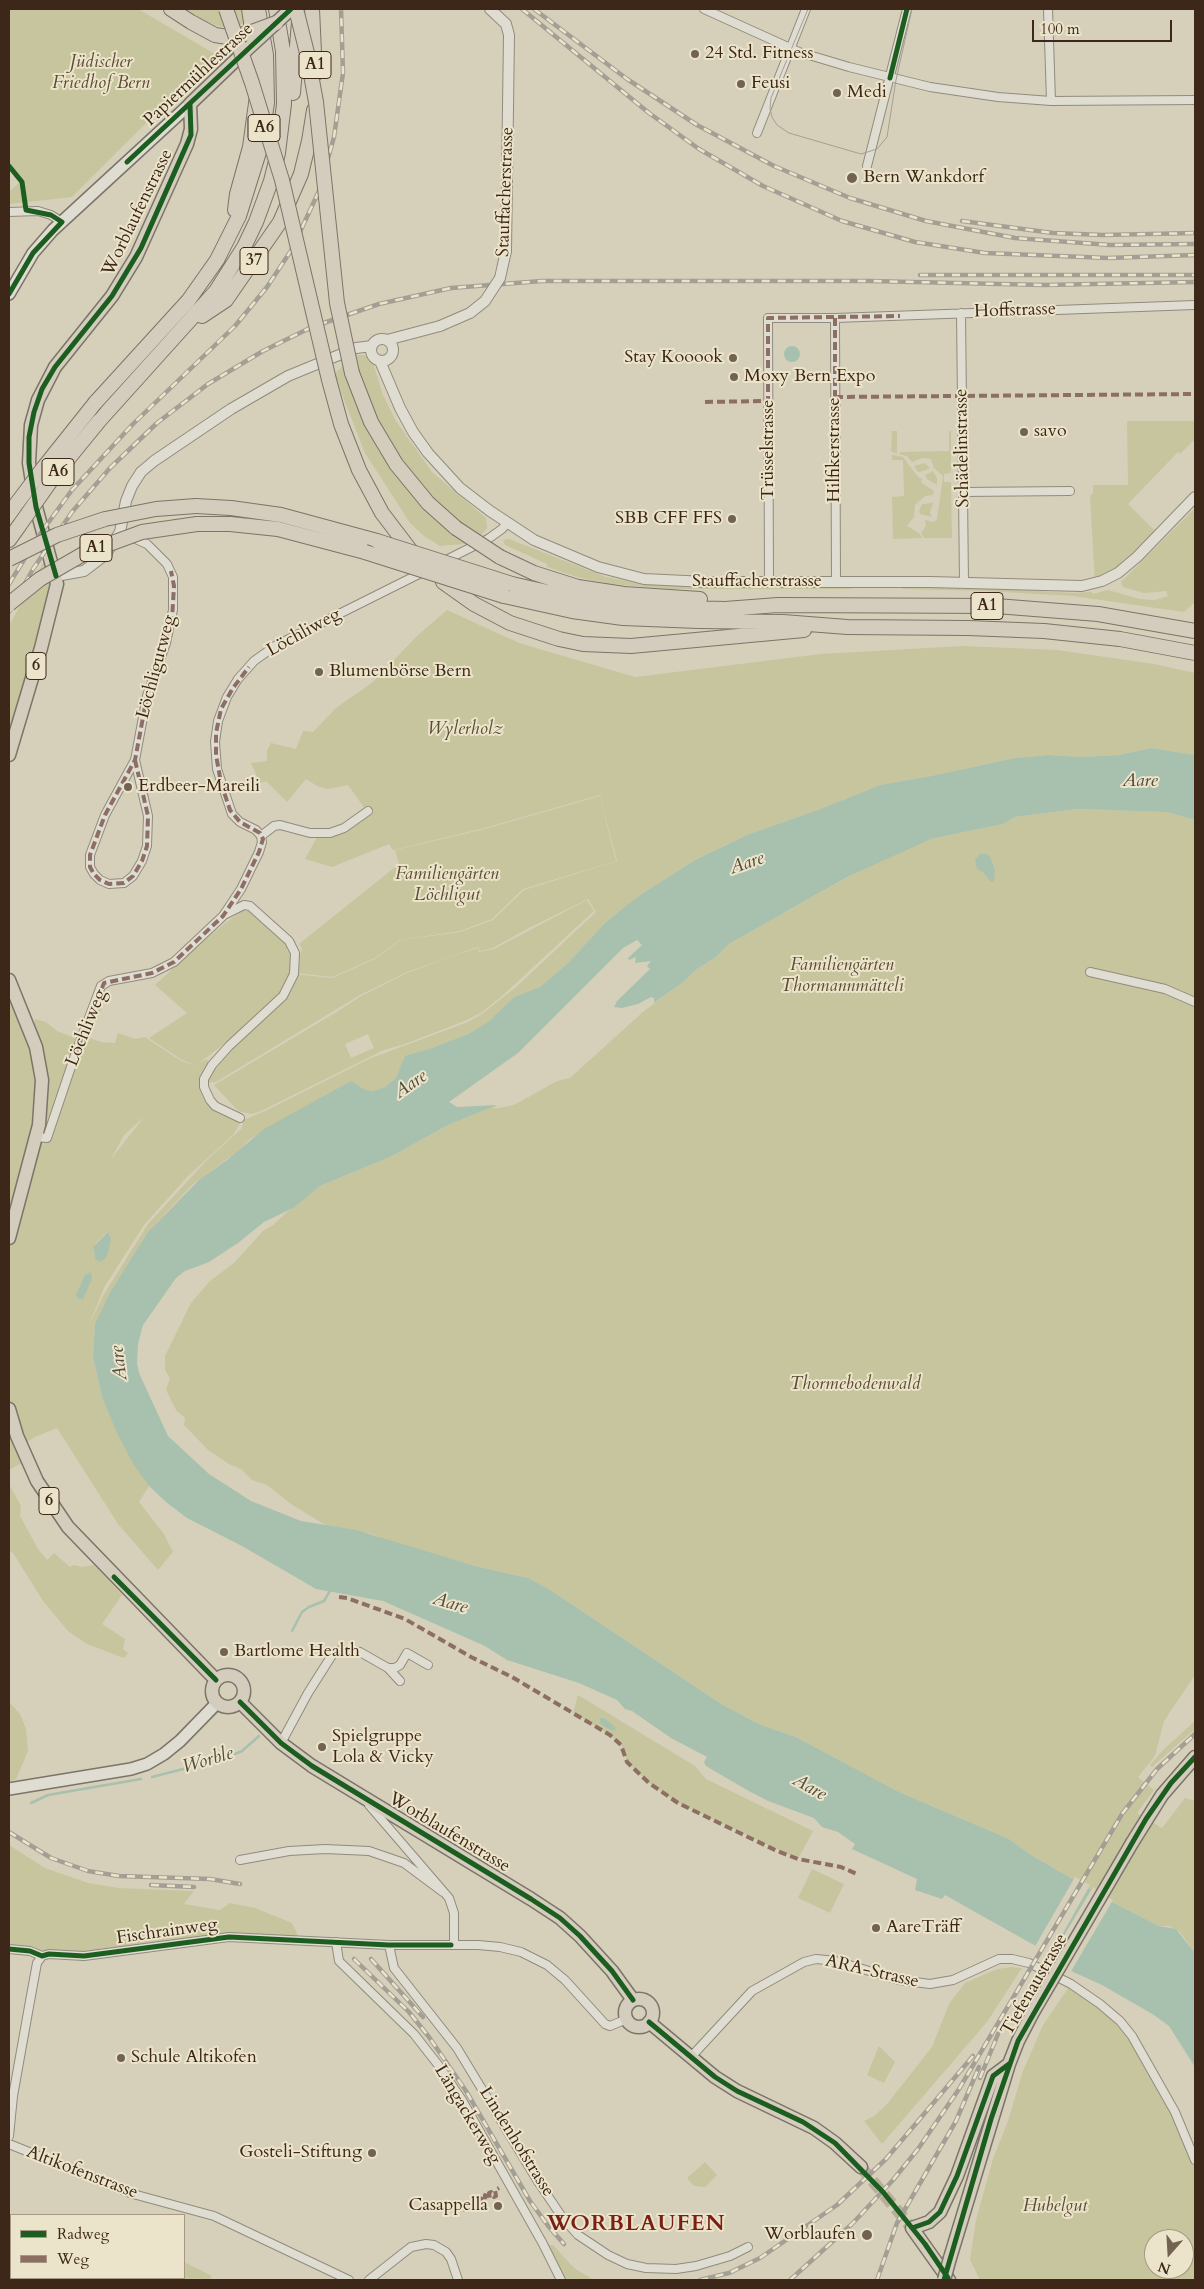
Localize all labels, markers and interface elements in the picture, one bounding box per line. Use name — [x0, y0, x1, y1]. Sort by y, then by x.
scale bar — [1034, 10, 1174, 42]
street label: Papiermühlestrasse — [140, 19, 258, 131]
text: 100 m — [1040, 19, 1080, 39]
place label: 24 Std. Fitness — [705, 43, 813, 65]
marker: 24 Std. Fitness — [689, 48, 701, 60]
park label: Jüdischer Friedhof Bern — [52, 52, 150, 94]
road number: A1 — [299, 52, 331, 78]
place label: Feusi — [751, 73, 790, 95]
marker: Feusi — [735, 78, 747, 90]
place label: Medi — [847, 82, 887, 104]
marker: Medi — [831, 87, 843, 99]
road number: A6 — [248, 115, 280, 142]
street label: Stauffacherstrasse — [493, 127, 519, 257]
street label: Worblaufenstrasse — [98, 146, 178, 280]
place label: Bern Wankdorf — [863, 167, 984, 189]
marker: Bern Wankdorf — [845, 171, 859, 185]
road number: 37 — [240, 248, 268, 274]
street label: Hoffstrasse — [974, 299, 1056, 323]
place label: Stay Kooook — [624, 347, 723, 369]
marker: Stay Kooook — [727, 352, 739, 364]
place label: Moxy Bern Expo — [744, 366, 875, 388]
marker: Moxy Bern Expo — [728, 371, 740, 383]
street label: Schädelinstrasse — [951, 388, 975, 508]
street label: Hilfikerstrasse — [824, 397, 846, 503]
street label: Trüsselstrasse — [758, 400, 780, 500]
place label: savo — [1034, 421, 1067, 443]
marker: savo — [1018, 426, 1030, 438]
road number: A6 — [42, 458, 74, 486]
place label: SBB CFF FFS — [615, 508, 722, 530]
marker: SBB CFF FFS — [726, 513, 738, 525]
road number: A1 — [80, 534, 112, 562]
street label: Stauffacherstrasse — [692, 571, 822, 593]
road number: A1 — [971, 592, 1003, 620]
street label: Löchliweg — [263, 604, 345, 662]
street label: Löchligutweg — [133, 613, 181, 721]
road number: 6 — [26, 652, 46, 679]
place label: Blumenbörse Bern — [329, 661, 472, 683]
marker: Blumenbörse Bern — [313, 666, 325, 678]
park label: Wylerholz — [427, 719, 503, 741]
water label: Aare — [1122, 771, 1158, 793]
place label: Erdbeer-Mareili — [138, 776, 260, 798]
marker: Erdbeer-Mareili — [122, 781, 134, 793]
water label: Aare — [727, 847, 767, 881]
park label: Familiengärten Löchligut — [395, 864, 499, 906]
park label: Familiengärten Thormannmätteli — [780, 955, 904, 998]
street label: Löchliweg — [62, 986, 112, 1070]
water label: Aare — [390, 1066, 432, 1104]
water label: Aare — [107, 1344, 133, 1382]
park label: Thormebodenwald — [790, 1374, 920, 1396]
road number: 6 — [39, 1488, 59, 1514]
water label: Aare — [430, 1588, 470, 1620]
place label: Bartlome Health — [234, 1641, 360, 1663]
marker: Bartlome Health — [218, 1646, 230, 1658]
place label: Spielgruppe Lola & Vicky — [332, 1726, 434, 1768]
marker: Spielgruppe Lola & Vicky — [316, 1741, 328, 1753]
water label: Worble — [180, 1742, 236, 1780]
water label: Aare — [788, 1769, 830, 1807]
street label: Worblaufenstrasse — [384, 1788, 514, 1878]
street label: Fischrainweg — [115, 1914, 219, 1950]
place label: AareTräff — [886, 1917, 960, 1939]
marker: AareTräff — [870, 1922, 882, 1934]
street label: Tiefenaustrasse — [997, 1930, 1073, 2040]
street label: ARA-Strasse — [823, 1951, 921, 1993]
place label: Schule Altikofen — [131, 2047, 257, 2069]
marker: Schule Altikofen — [115, 2052, 127, 2064]
street label: Längackerweg — [429, 2061, 505, 2169]
street label: Lindenhofstrasse — [474, 2083, 558, 2201]
street label: Altikofenstrasse — [23, 2142, 141, 2204]
place label: Gosteli-Stiftung — [239, 2142, 362, 2164]
marker: Gosteli-Stiftung — [366, 2147, 378, 2159]
place label: Casappella — [408, 2195, 488, 2217]
park label: Hubelgut — [1023, 2196, 1087, 2218]
marker: Casappella — [492, 2200, 504, 2212]
district label: WORBLAUFEN — [545, 2212, 727, 2238]
legend — [10, 2214, 185, 2279]
text: Radweg — [57, 2224, 109, 2244]
place label: Worblaufen — [764, 2224, 856, 2246]
marker: Worblaufen — [860, 2228, 874, 2242]
north arrow — [1144, 2229, 1194, 2279]
text: Weg — [57, 2249, 89, 2269]
text: N — [1155, 2257, 1173, 2279]

